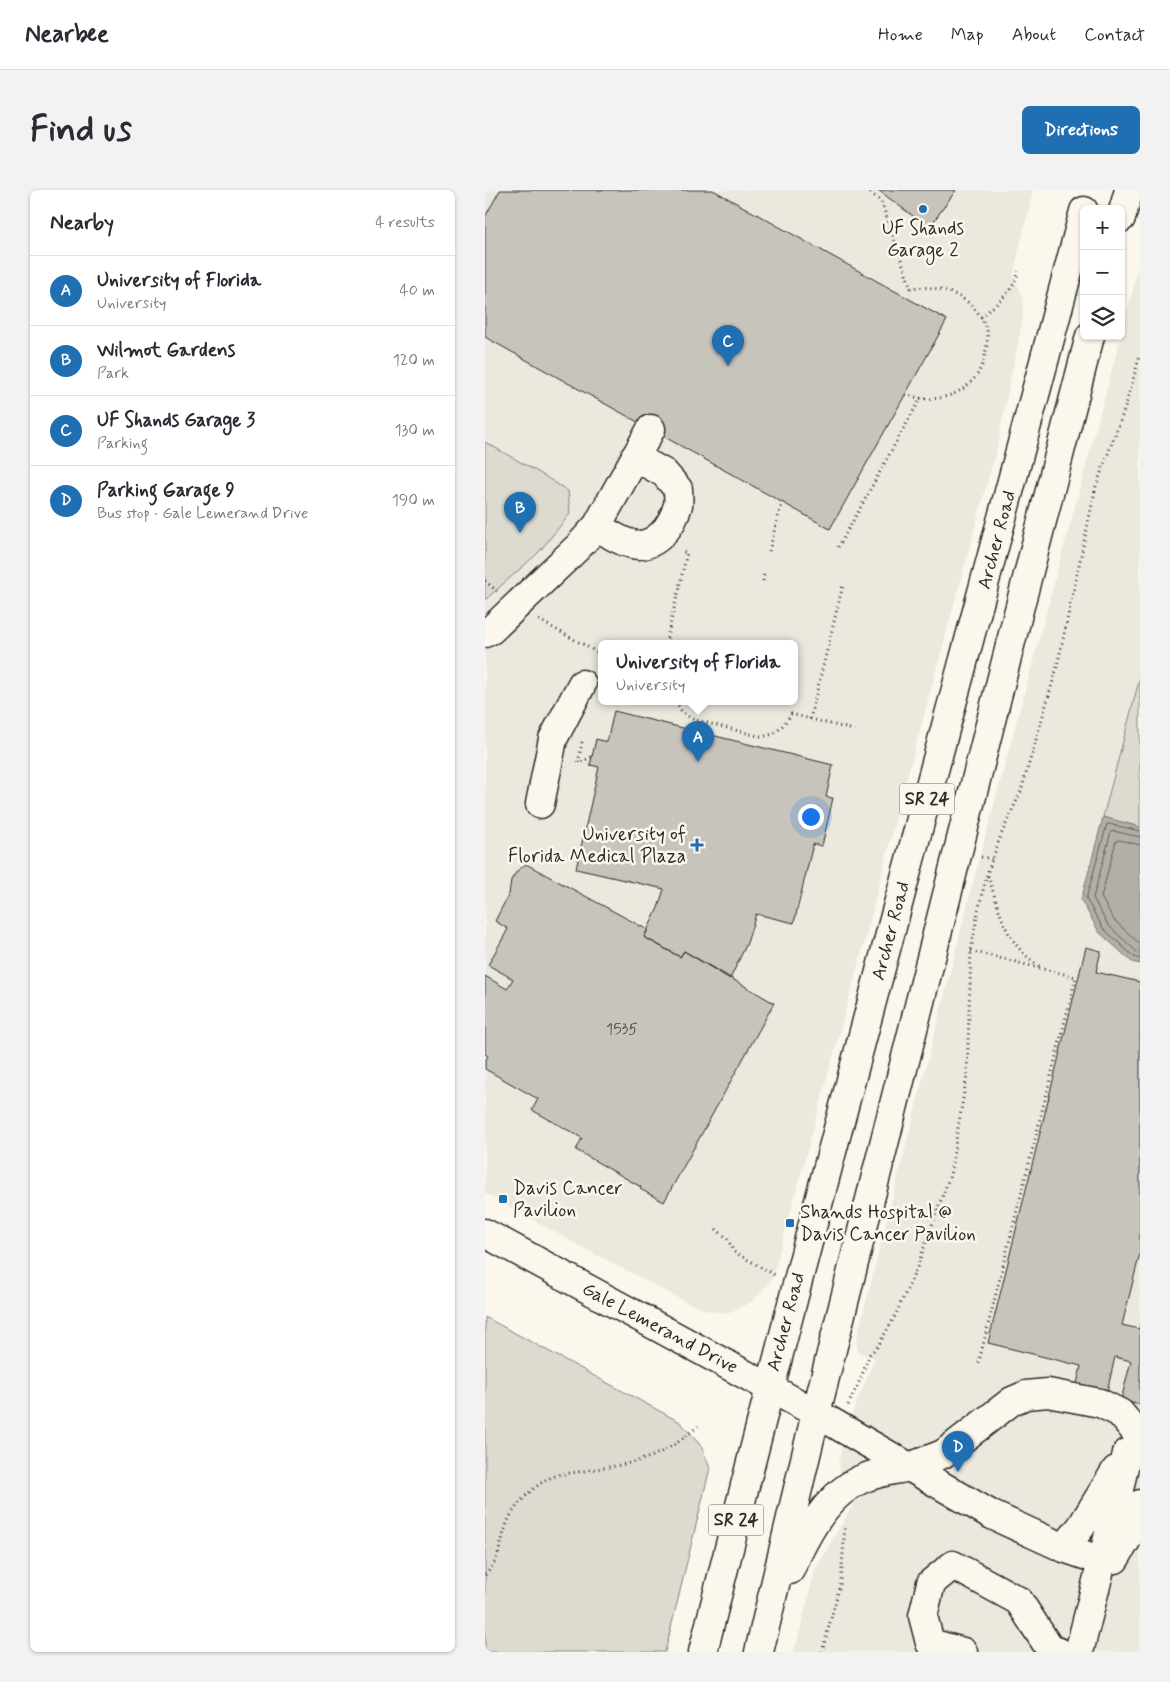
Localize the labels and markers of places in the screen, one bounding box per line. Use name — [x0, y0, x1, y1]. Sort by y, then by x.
marker: UF Shands Garage 2 — [917, 203, 929, 215]
place label: UF Shands Garage 2 — [882, 216, 964, 265]
pin: C — [712, 325, 744, 366]
pin: B — [504, 492, 536, 533]
pin: A — [682, 721, 714, 762]
place label: University of Florida Medical Plaza — [508, 822, 686, 869]
marker: University of Florida Medical Plaza — [690, 838, 704, 852]
place label: Davis Cancer Pavilion — [513, 1176, 622, 1223]
marker: Davis Cancer Pavilion — [497, 1193, 509, 1205]
place label: Shands Hospital @ Davis Cancer Pavilion — [800, 1200, 976, 1247]
marker: Shands Hospital @ Davis Cancer Pavilion — [784, 1217, 796, 1229]
pin: D — [942, 1431, 974, 1472]

